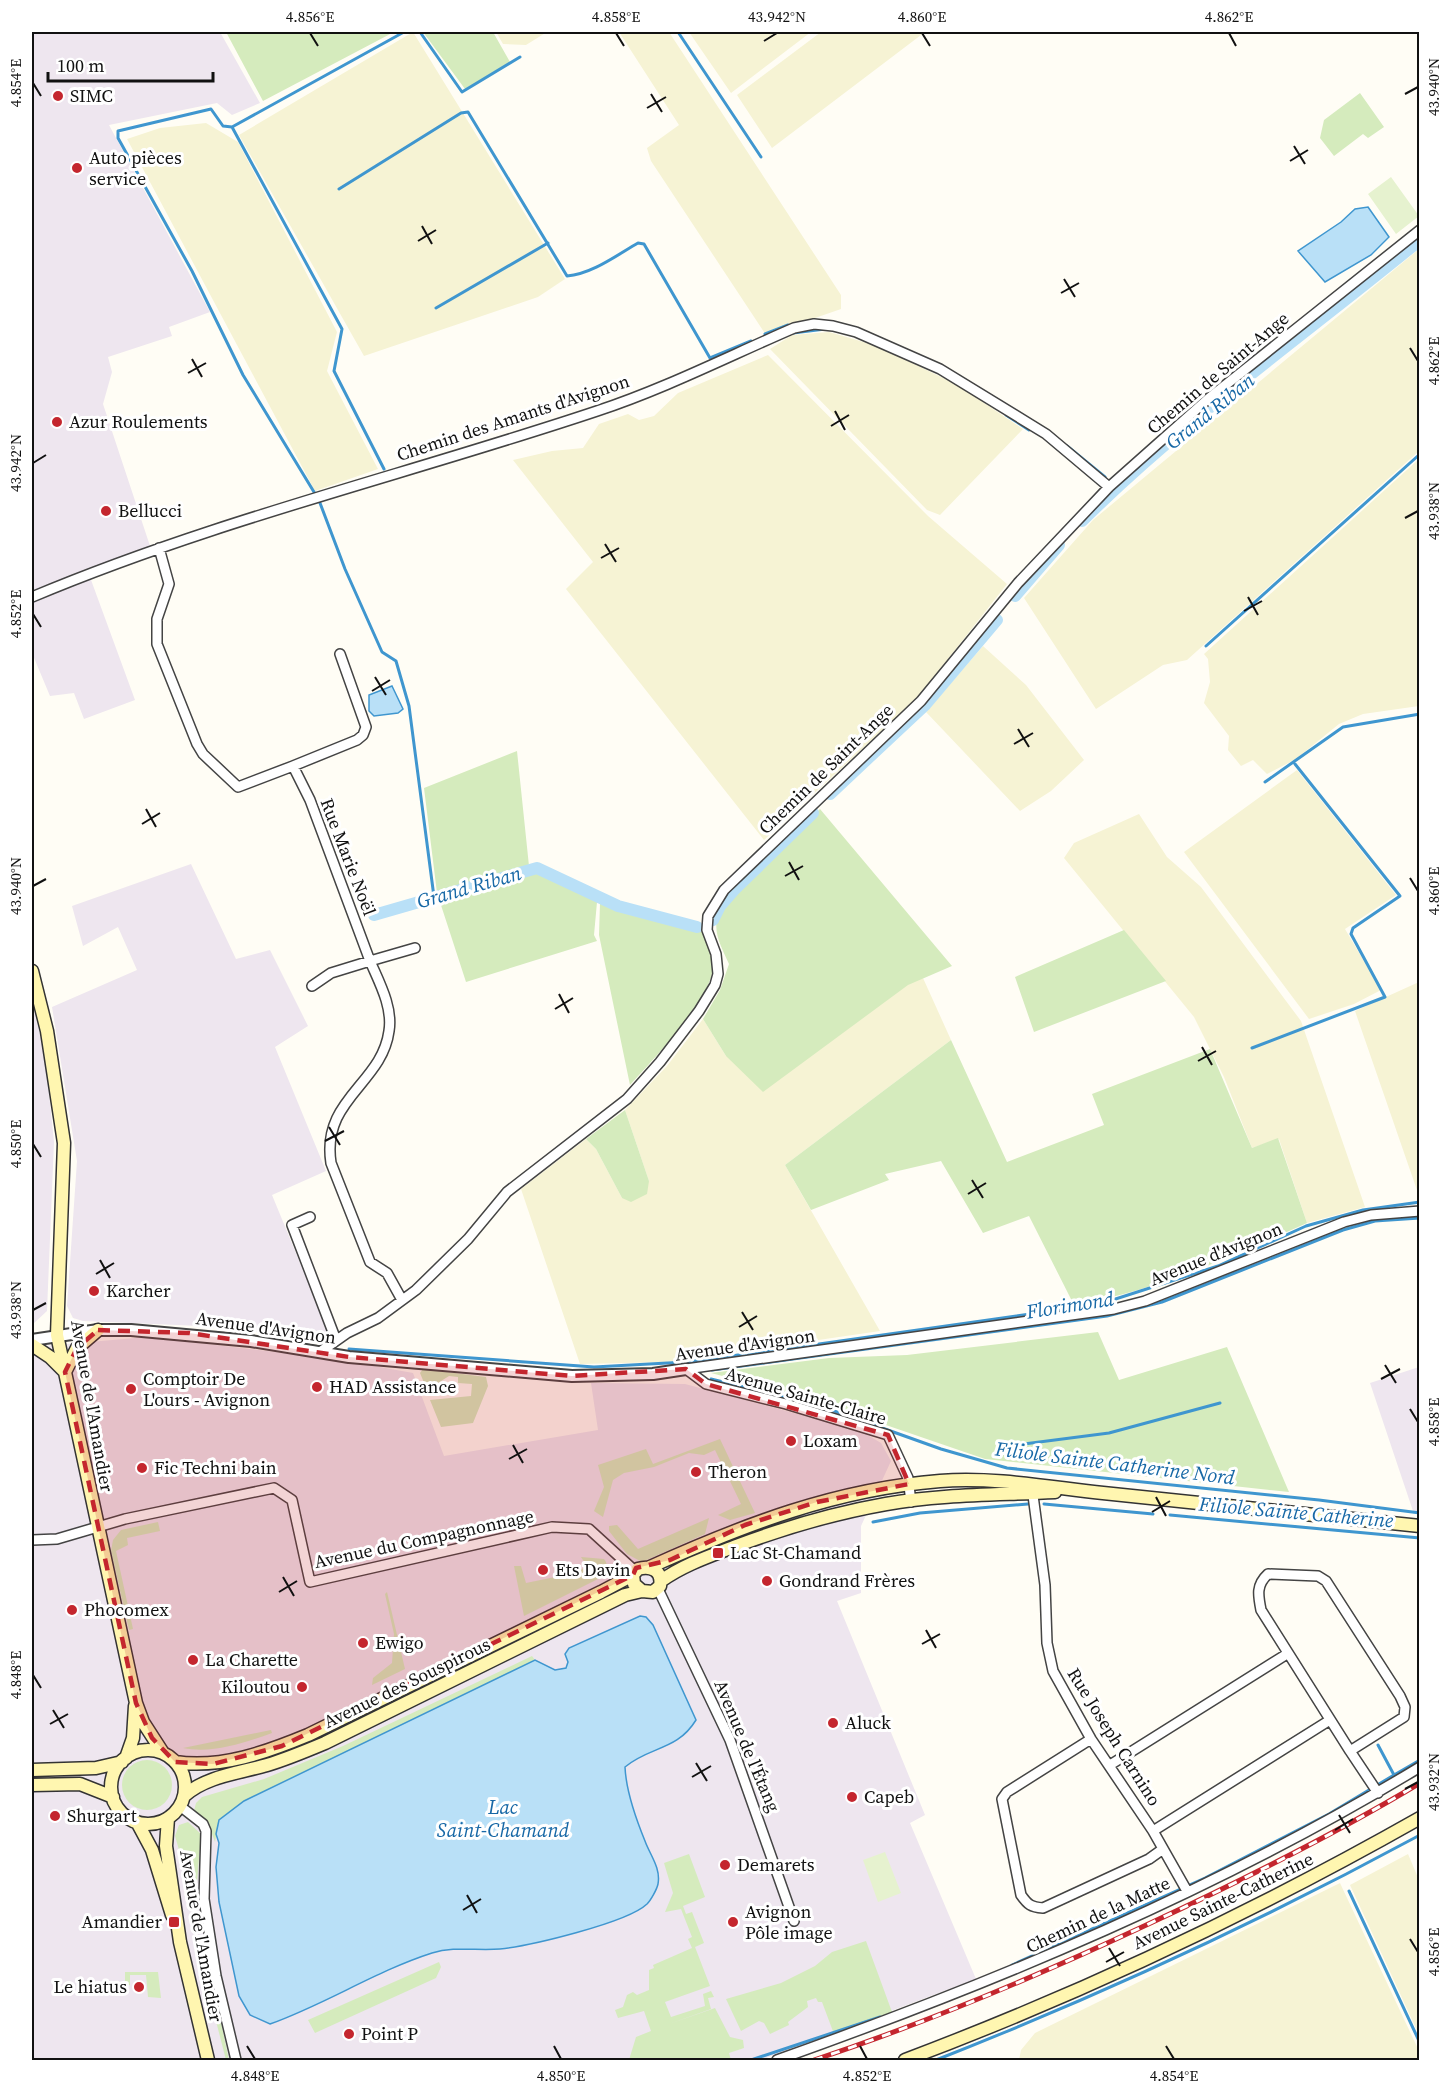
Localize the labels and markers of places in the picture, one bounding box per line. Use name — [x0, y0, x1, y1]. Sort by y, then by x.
place label: SIMC — [70, 83, 113, 108]
marker: SIMC — [51, 89, 65, 103]
place label: Auto pièces service — [89, 145, 182, 191]
marker: Auto pièces service — [70, 161, 84, 175]
place label: Azur Roulements — [69, 409, 208, 434]
marker: Azur Roulements — [50, 415, 64, 429]
place label: Bellucci — [118, 498, 182, 523]
marker: Bellucci — [99, 504, 113, 518]
place label: Karcher — [106, 1278, 171, 1303]
marker: Karcher — [87, 1284, 101, 1298]
place label: Comptoir De L'ours - Avignon — [143, 1366, 270, 1412]
place label: HAD Assistance — [329, 1374, 456, 1399]
marker: HAD Assistance — [310, 1380, 324, 1394]
marker: Comptoir De L'ours - Avignon — [124, 1382, 138, 1396]
place label: Loxam — [803, 1428, 858, 1453]
marker: Loxam — [784, 1434, 798, 1448]
place label: Fic Techni bain — [154, 1455, 277, 1480]
place label: Theron — [708, 1459, 767, 1484]
marker: Fic Techni bain — [135, 1461, 149, 1475]
marker: Theron — [689, 1465, 703, 1479]
place label: Lac St-Chamand — [730, 1540, 861, 1565]
marker: Lac St-Chamand — [711, 1546, 725, 1560]
place label: Ets Davin — [555, 1557, 631, 1582]
marker: Ets Davin — [536, 1563, 550, 1577]
place label: Gondrand Frères — [779, 1568, 915, 1593]
marker: Gondrand Frères — [760, 1574, 774, 1588]
place label: Phocomex — [84, 1597, 169, 1622]
marker: Phocomex — [65, 1603, 79, 1617]
place label: Ewigo — [375, 1630, 424, 1655]
marker: Ewigo — [356, 1636, 370, 1650]
place label: La Charette — [205, 1647, 298, 1672]
marker: La Charette — [186, 1653, 200, 1667]
place label: Kiloutou — [221, 1674, 290, 1699]
marker: Kiloutou — [295, 1680, 309, 1694]
place label: Aluck — [845, 1710, 891, 1735]
marker: Aluck — [826, 1716, 840, 1730]
place label: Capeb — [864, 1784, 914, 1809]
marker: Capeb — [845, 1790, 859, 1804]
place label: Shurgart — [67, 1803, 137, 1828]
marker: Shurgart — [48, 1809, 62, 1823]
place label: Demarets — [737, 1852, 815, 1877]
marker: Demarets — [718, 1858, 732, 1872]
place label: Avignon Pôle image — [745, 1899, 833, 1945]
place label: Amandier — [81, 1909, 162, 1934]
marker: Amandier — [167, 1915, 181, 1929]
marker: Avignon Pôle image — [726, 1915, 740, 1929]
place label: Le hiatus — [53, 1974, 127, 1999]
marker: Le hiatus — [132, 1980, 146, 1994]
place label: Point P — [361, 2021, 418, 2046]
marker: Point P — [342, 2027, 356, 2041]

